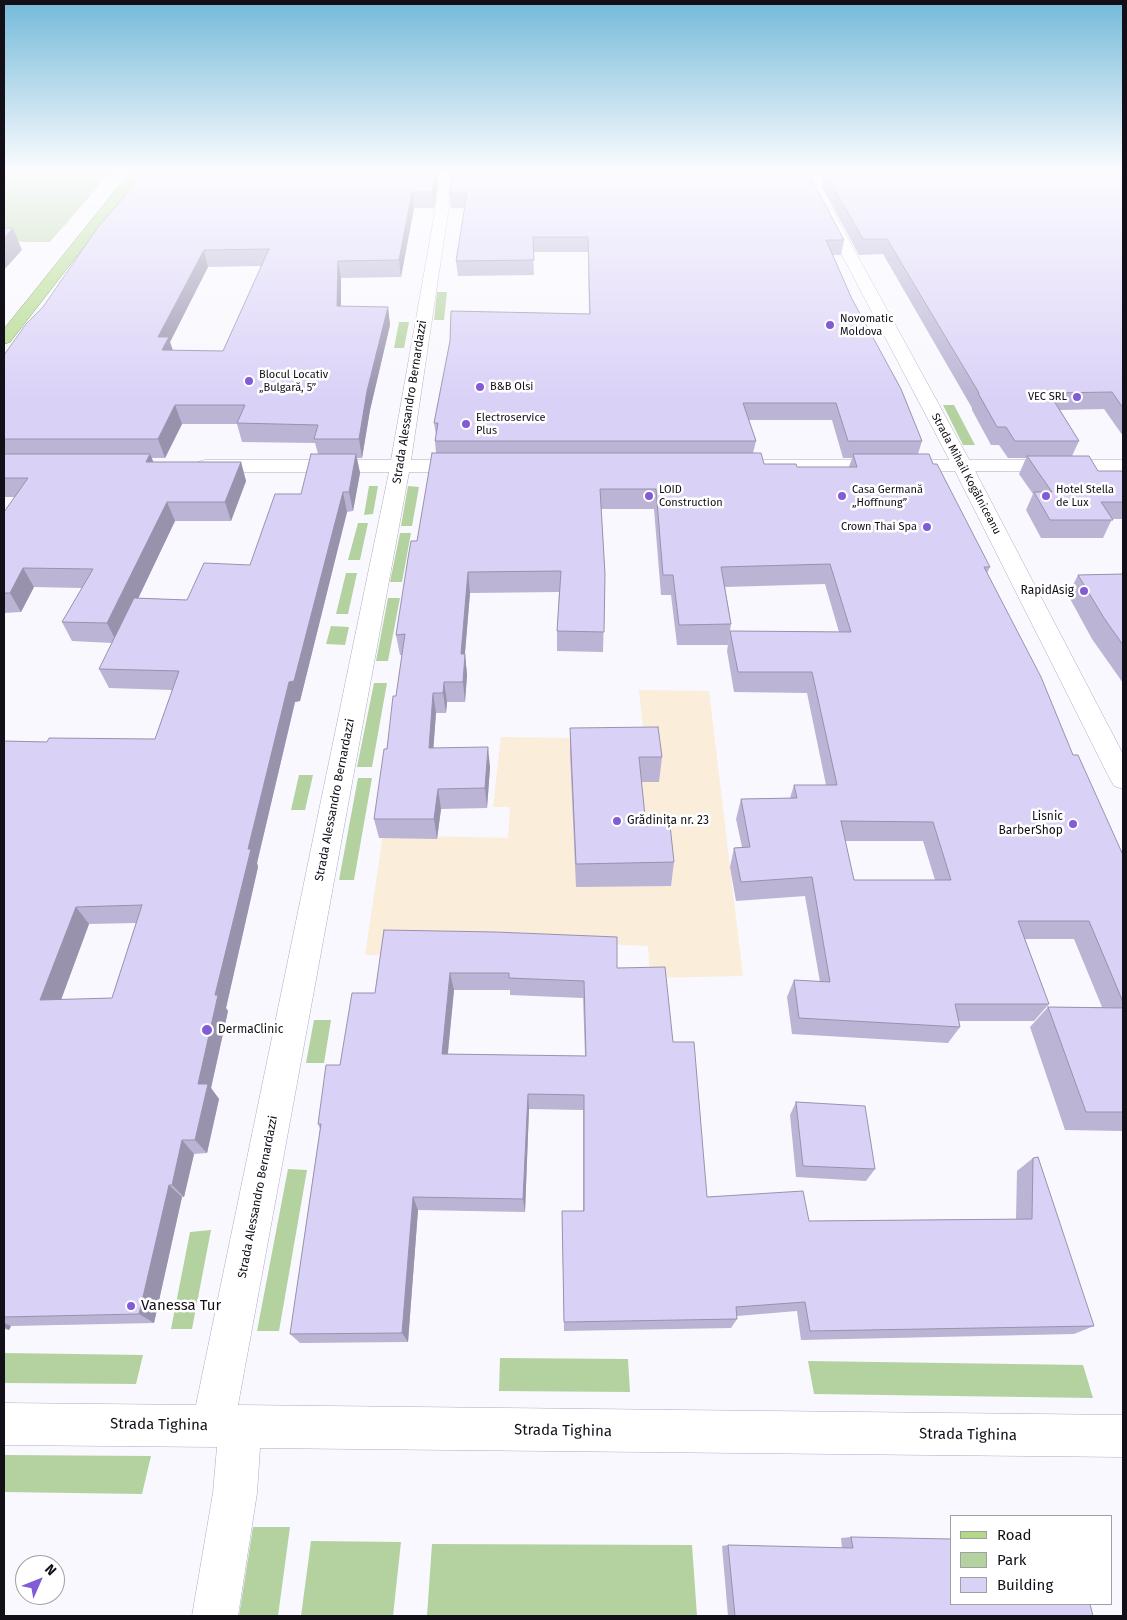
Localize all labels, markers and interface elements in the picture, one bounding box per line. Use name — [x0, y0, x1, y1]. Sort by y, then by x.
place label: Novomatic Moldova — [840, 312, 893, 338]
street label: Strada Alessandro Bernardazzi — [390, 319, 430, 485]
marker: Novomatic Moldova — [824, 319, 836, 331]
place label: Blocul Locativ „Bulgară, 5” — [259, 368, 328, 394]
marker: Blocul Locativ „Bulgară, 5” — [243, 375, 255, 387]
place label: B&B Olsi — [490, 380, 533, 394]
marker: B&B Olsi — [474, 381, 486, 393]
place label: VEC SRL — [1028, 390, 1067, 404]
marker: VEC SRL — [1071, 391, 1083, 403]
place label: Electroservice Plus — [476, 411, 545, 437]
street label: Strada Mihail Kogălniceanu — [928, 411, 1004, 537]
marker: Electroservice Plus — [460, 418, 472, 430]
place label: LOID Construction — [659, 483, 723, 509]
place label: Casa Germană „Hoffnung” — [852, 483, 923, 509]
place label: Hotel Stella de Lux — [1056, 483, 1114, 509]
marker: LOID Construction — [643, 490, 655, 502]
marker: Casa Germană „Hoffnung” — [836, 490, 848, 502]
marker: Hotel Stella de Lux — [1040, 490, 1052, 502]
place label: Crown Thai Spa — [841, 520, 917, 534]
marker: Crown Thai Spa — [921, 521, 933, 533]
place label: RapidAsig — [1021, 584, 1074, 598]
marker: RapidAsig — [1078, 585, 1090, 597]
street label: Strada Alessandro Bernardazzi — [312, 717, 358, 883]
place label: Lisnic BarberShop — [999, 810, 1063, 838]
place label: Grădinița nr. 23 — [627, 814, 709, 828]
marker: Grădinița nr. 23 — [611, 815, 623, 827]
marker: Lisnic BarberShop — [1067, 818, 1079, 830]
marker: DermaClinic — [200, 1023, 214, 1037]
place label: DermaClinic — [218, 1023, 283, 1037]
street label: Strada Alessandro Bernardazzi — [235, 1114, 281, 1280]
place label: Vanessa Tur — [141, 1297, 221, 1315]
marker: Vanessa Tur — [125, 1300, 137, 1312]
street label: Strada Tighina — [110, 1415, 208, 1435]
street label: Strada Tighina — [514, 1421, 612, 1441]
street label: Strada Tighina — [919, 1425, 1017, 1445]
legend — [950, 1515, 1112, 1605]
text: Road — [997, 1526, 1032, 1544]
text: Park — [997, 1551, 1027, 1569]
north arrow — [15, 1555, 65, 1605]
text: N — [41, 1561, 60, 1579]
text: Building — [997, 1576, 1053, 1594]

